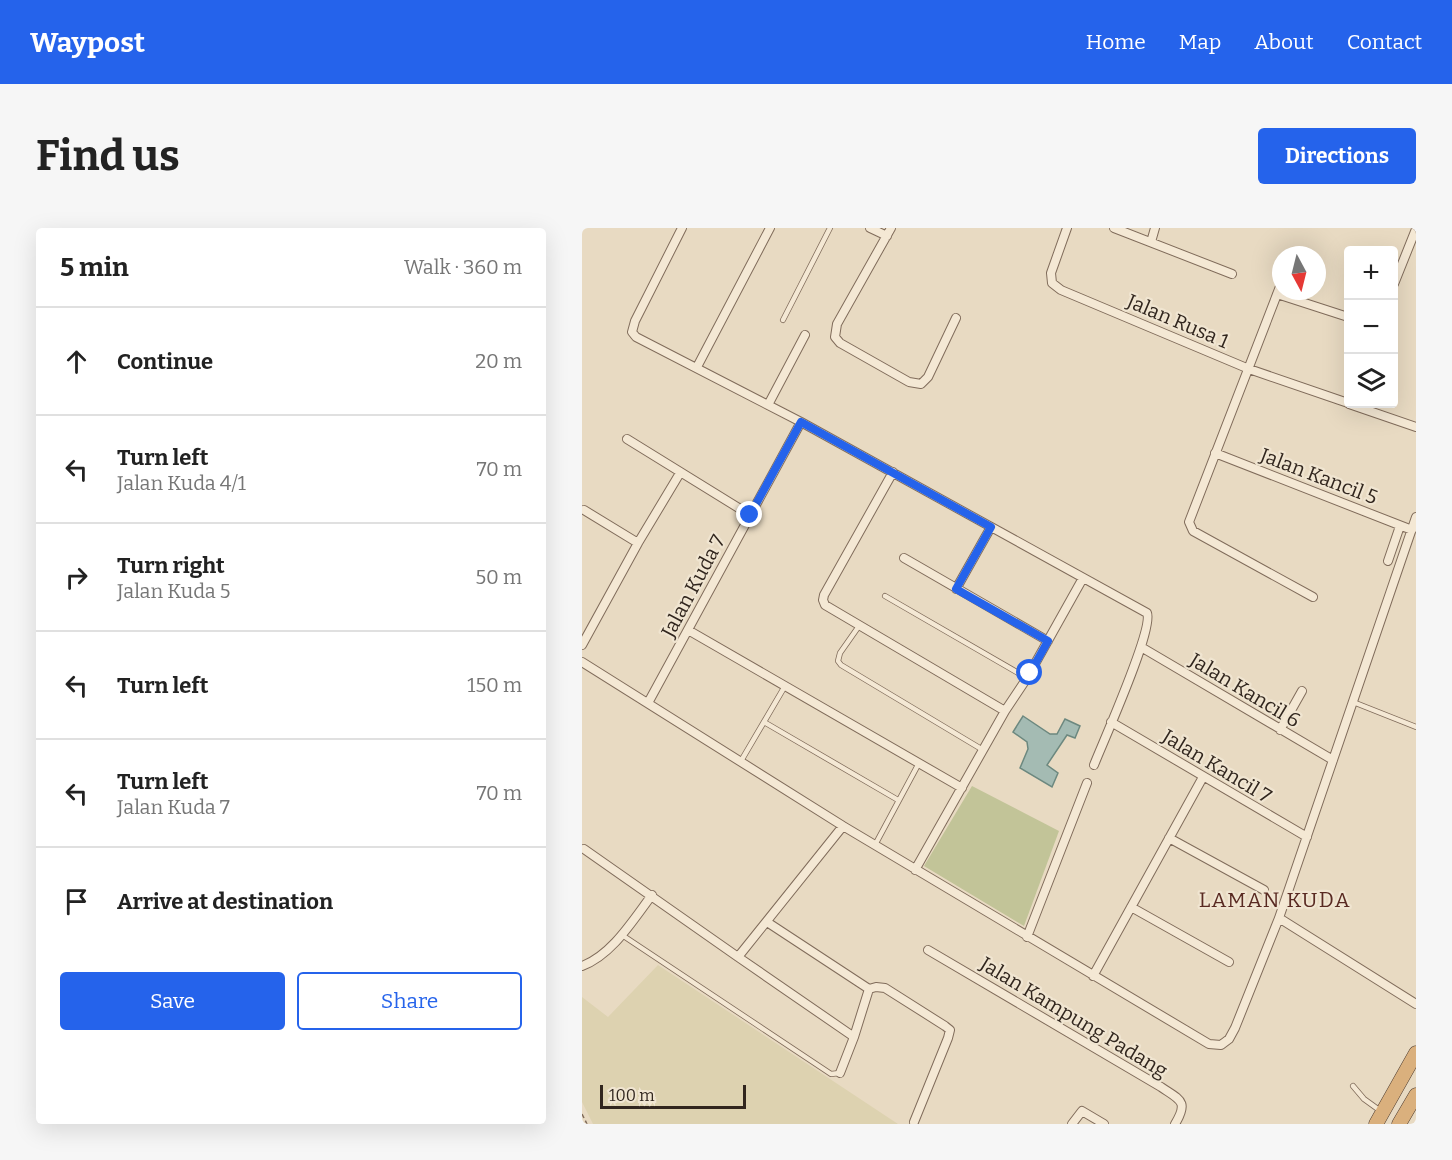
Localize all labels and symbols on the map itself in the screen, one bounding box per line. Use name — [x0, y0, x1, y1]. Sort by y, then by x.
north arrow — [1272, 246, 1326, 300]
street label: Jalan Rusa 1 — [1123, 288, 1232, 353]
street label: Jalan Kancil 5 — [1256, 442, 1381, 509]
route end — [736, 501, 762, 527]
street label: Jalan Kuda 7 — [655, 531, 730, 642]
street label: Jalan Kancil 6 — [1185, 647, 1305, 732]
route start — [1016, 659, 1042, 685]
street label: Jalan Kancil 7 — [1157, 724, 1276, 808]
district label: LAMAN KUDA — [1199, 887, 1351, 913]
street label: Jalan Kampung Padang — [975, 951, 1172, 1083]
scale bar — [600, 1082, 746, 1110]

